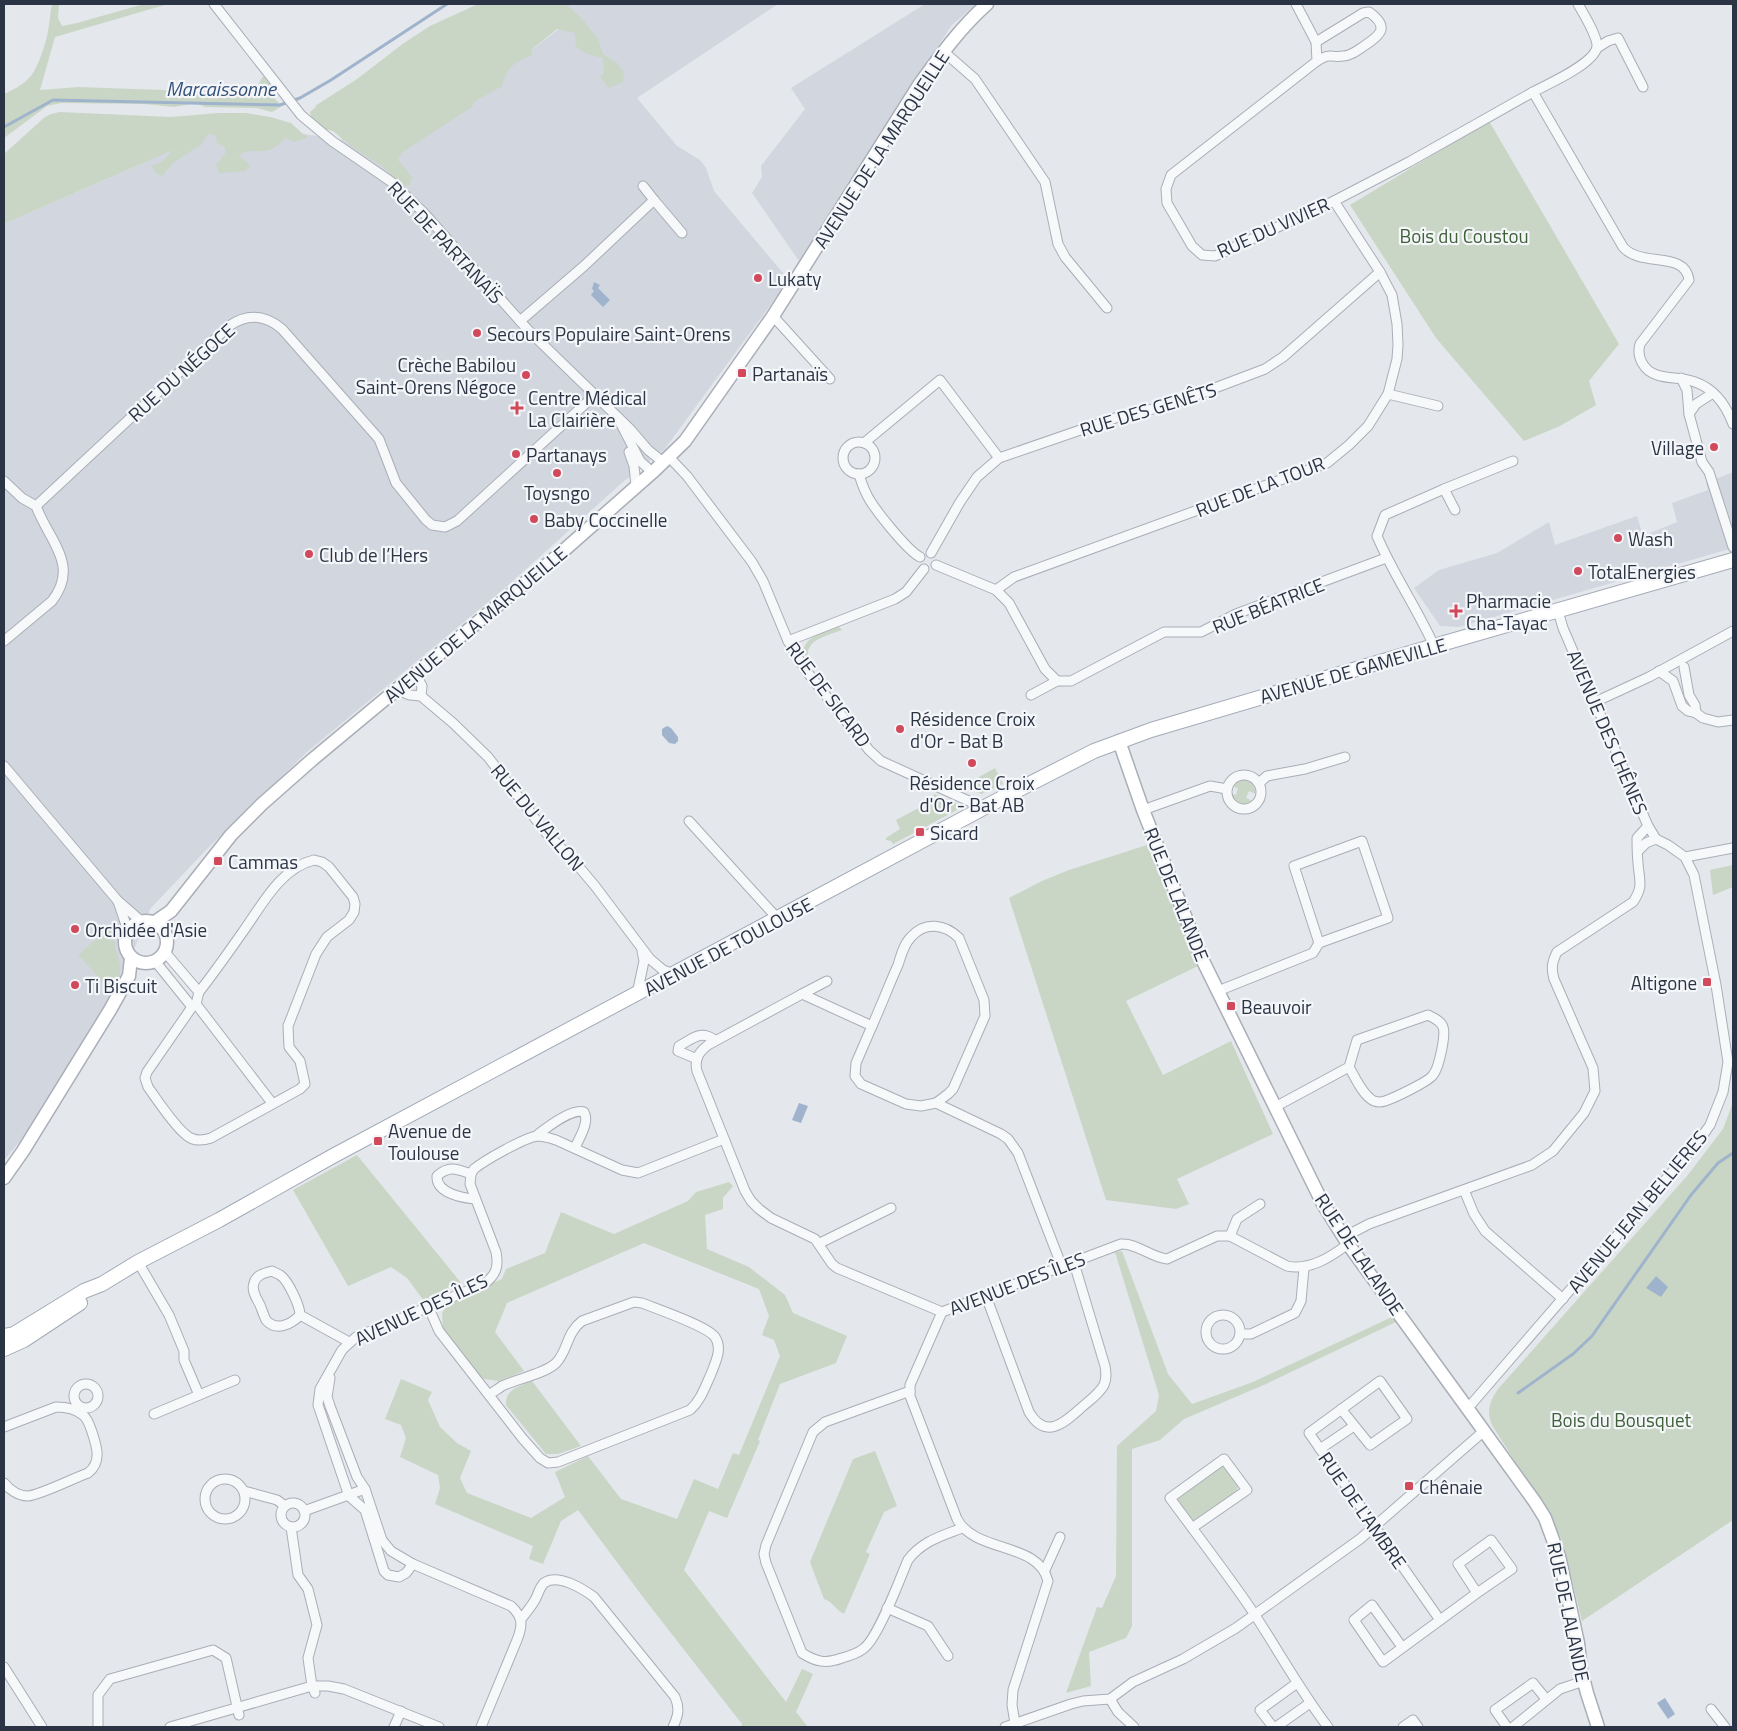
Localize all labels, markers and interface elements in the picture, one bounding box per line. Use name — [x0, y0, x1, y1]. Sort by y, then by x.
street label: AVENUE DE LA MARQUEILLE — [806, 44, 956, 254]
water label: Marcaissonne — [166, 73, 278, 104]
street label: RUE DE PARTANAÏS — [381, 174, 511, 310]
street label: RUE DU VIVIER — [1212, 189, 1334, 265]
park label: Bois du Coustou — [1399, 221, 1529, 250]
place label: Lukaty — [768, 264, 822, 293]
marker: Lukaty — [752, 272, 764, 284]
street label: RUE DU NÉGOCE — [121, 316, 241, 428]
place label: Secours Populaire Saint-Orens — [487, 319, 731, 348]
marker: Secours Populaire Saint-Orens — [471, 327, 483, 339]
place label: Crèche Babilou Saint-Orens Négoce — [356, 350, 516, 401]
place label: Partanaïs — [752, 359, 828, 388]
marker: Partanaïs — [736, 367, 748, 379]
marker: Crèche Babilou Saint-Orens Négoce — [520, 369, 532, 381]
street label: RUE DES GENÊTS — [1076, 374, 1220, 444]
place label: Centre Médical La Clairière — [528, 383, 647, 434]
marker: Centre Médical La Clairière — [510, 401, 524, 415]
place label: Village — [1651, 433, 1704, 462]
place label: Partanays — [526, 440, 607, 469]
marker: Village — [1708, 441, 1720, 453]
marker: Partanays — [510, 448, 522, 460]
street label: RUE DE LA TOUR — [1191, 448, 1329, 524]
marker: Toysngo — [551, 467, 563, 479]
place label: Toysngo — [524, 478, 590, 507]
place label: Baby Coccinelle — [544, 505, 667, 534]
marker: Baby Coccinelle — [528, 513, 540, 525]
place label: Wash — [1628, 524, 1673, 553]
marker: Wash — [1612, 532, 1624, 544]
street label: AVENUE DE LA MARQUEILLE — [377, 539, 573, 709]
place label: Club de l’Hers — [319, 540, 428, 569]
marker: Club de l’Hers — [303, 548, 315, 560]
place label: TotalEnergies — [1588, 557, 1696, 586]
marker: TotalEnergies — [1572, 565, 1584, 577]
street label: RUE BÉATRICE — [1208, 569, 1328, 641]
place label: Pharmacie Cha-Tayac — [1466, 586, 1551, 637]
marker: Pharmacie Cha-Tayac — [1450, 605, 1462, 617]
street label: AVENUE DE GAMEVILLE — [1256, 629, 1450, 711]
street label: RUE DE SICARD — [779, 635, 879, 753]
street label: AVENUE DES CHÊNES — [1560, 645, 1656, 819]
place label: Résidence Croix d'Or - Bat B — [910, 704, 1036, 755]
marker: Résidence Croix d'Or - Bat B — [894, 723, 906, 735]
street label: RUE DU VALLON — [484, 757, 592, 877]
marker: Résidence Croix d'Or - Bat AB — [966, 757, 978, 769]
place label: Résidence Croix d'Or - Bat AB — [909, 768, 1035, 819]
place label: Sicard — [930, 818, 979, 847]
street label: RUE DE LALANDE — [1137, 823, 1217, 965]
marker: Sicard — [914, 826, 926, 838]
place label: Cammas — [228, 847, 298, 876]
marker: Cammas — [212, 855, 224, 867]
street label: AVENUE DE TOULOUSE — [638, 889, 818, 1003]
place label: Orchidée d'Asie — [85, 915, 207, 944]
marker: Orchidée d'Asie — [69, 923, 81, 935]
place label: Altigone — [1631, 968, 1697, 997]
place label: Ti Biscuit — [85, 971, 158, 1000]
marker: Altigone — [1701, 976, 1713, 988]
marker: Ti Biscuit — [69, 979, 81, 991]
place label: Beauvoir — [1241, 992, 1312, 1021]
marker: Beauvoir — [1225, 1000, 1237, 1012]
place label: Avenue de Toulouse — [388, 1116, 471, 1167]
street label: AVENUE JEAN BELLIERES — [1560, 1123, 1714, 1299]
marker: Avenue de Toulouse — [372, 1135, 384, 1147]
street label: RUE DE LALANDE — [1308, 1187, 1412, 1321]
street label: AVENUE DES ÎLES — [945, 1244, 1089, 1322]
street label: AVENUE DES ÎLES — [350, 1265, 492, 1353]
park label: Bois du Bousquet — [1551, 1405, 1691, 1434]
street label: RUE DE L'AMBRE — [1312, 1445, 1414, 1575]
place label: Chênaie — [1419, 1472, 1483, 1501]
marker: Chênaie — [1403, 1480, 1415, 1492]
street label: RUE DE LALANDE — [1540, 1540, 1598, 1684]

